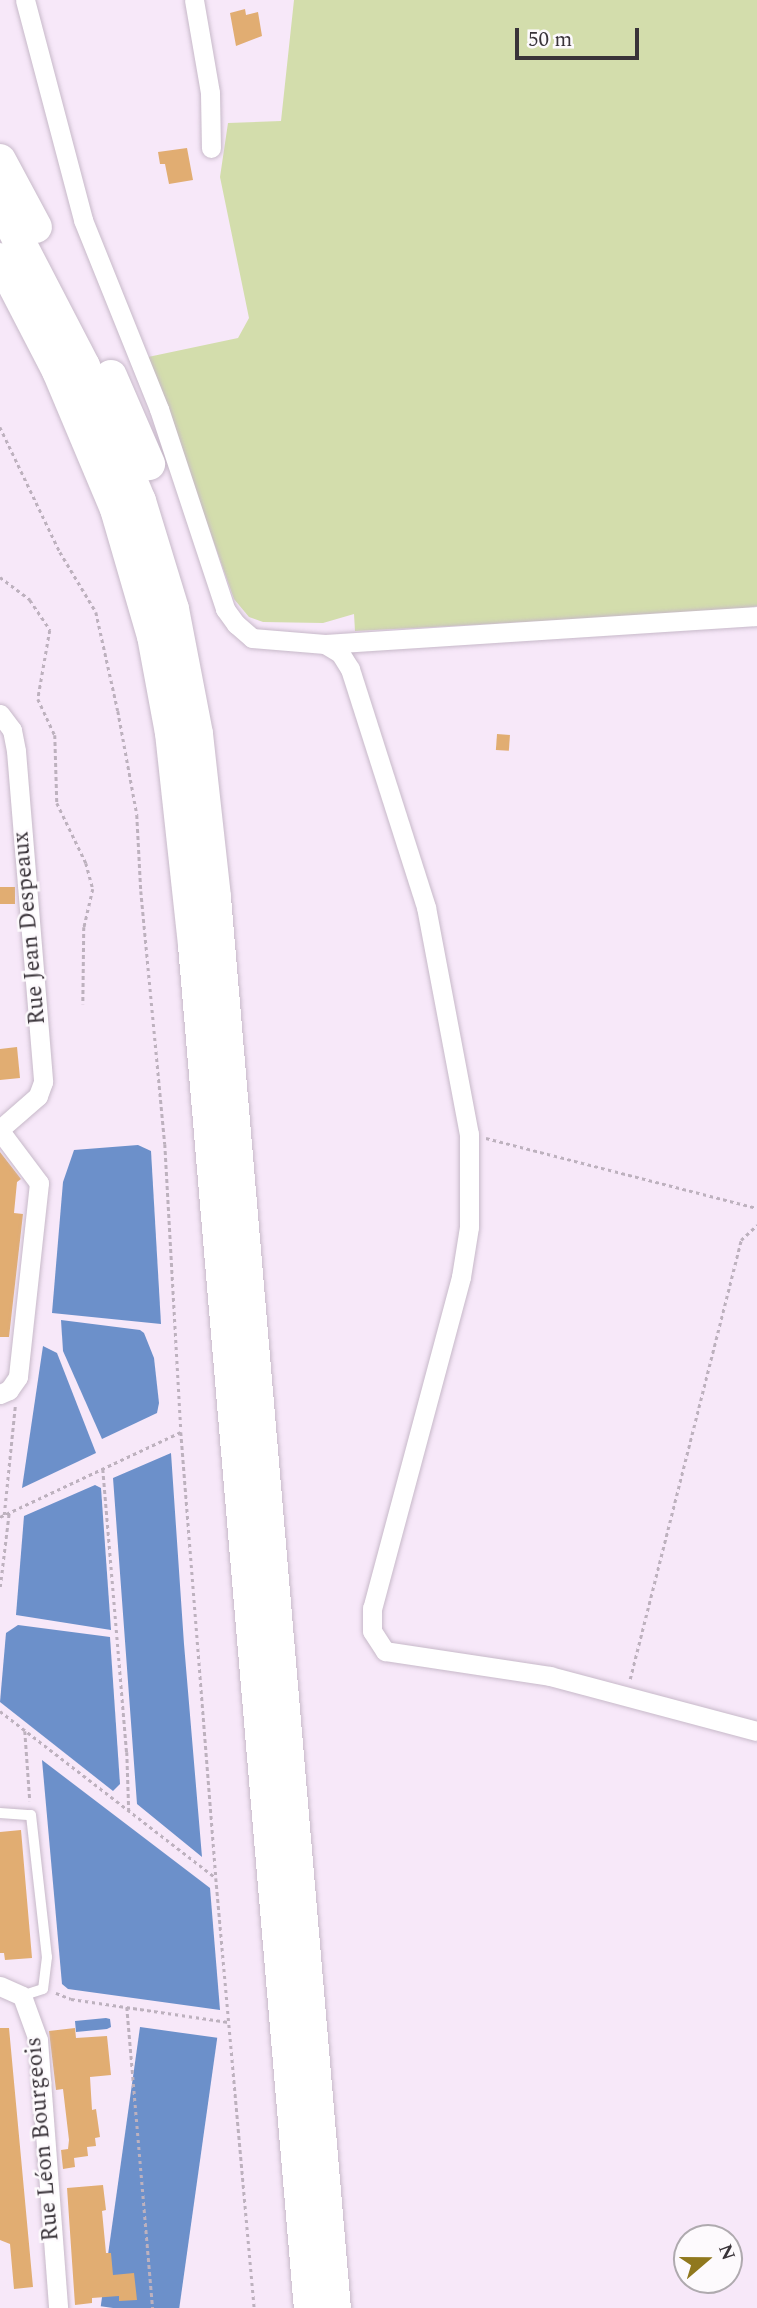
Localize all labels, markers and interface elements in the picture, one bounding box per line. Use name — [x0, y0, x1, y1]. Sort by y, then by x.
scale bar — [519, 14, 643, 58]
text: 50 m — [528, 24, 572, 56]
street label: Rue Jean Despeaux — [8, 830, 52, 1026]
street label: Rue Léon Bourgeois — [20, 2036, 66, 2242]
north arrow — [673, 2224, 743, 2294]
text: N — [710, 2240, 743, 2265]

